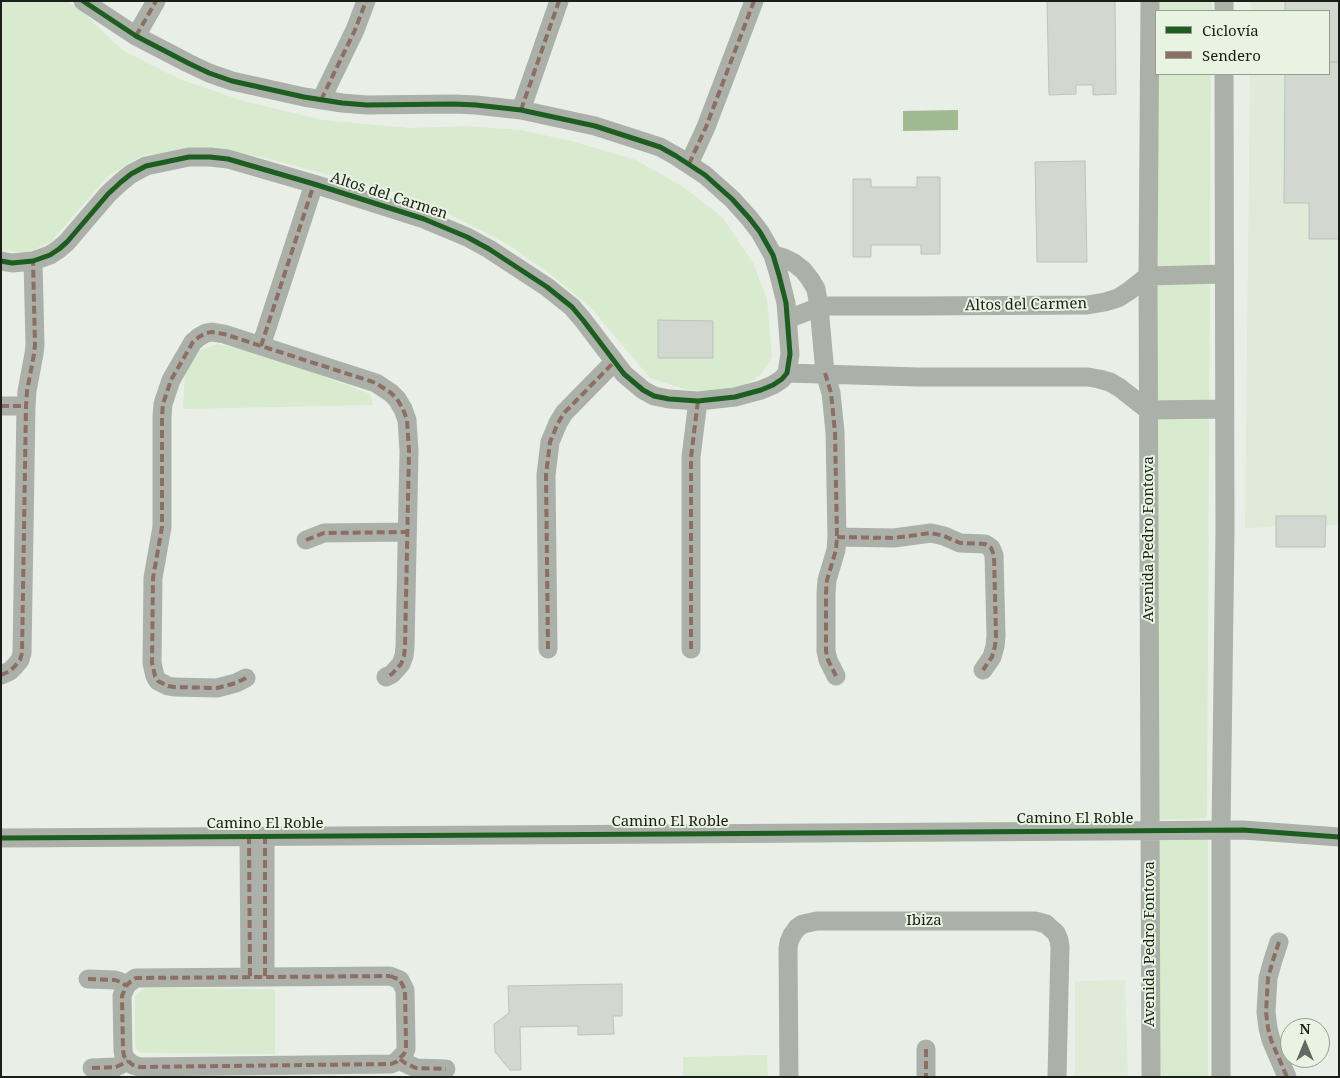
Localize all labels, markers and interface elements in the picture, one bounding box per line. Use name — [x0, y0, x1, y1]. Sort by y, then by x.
legend — [1155, 10, 1330, 75]
text: Ciclovía — [1202, 20, 1259, 40]
text: Sendero — [1202, 45, 1261, 65]
street label: Altos del Carmen — [328, 169, 450, 223]
street label: Altos del Carmen — [965, 295, 1087, 315]
street label: Avenida Pedro Fontova — [1140, 456, 1158, 622]
street label: Camino El Roble — [1016, 810, 1134, 828]
street label: Camino El Roble — [611, 813, 729, 831]
street label: Camino El Roble — [206, 815, 324, 833]
street label: Avenida Pedro Fontova — [1141, 861, 1159, 1027]
street label: Ibiza — [906, 912, 942, 930]
north arrow — [1280, 1018, 1330, 1068]
text: N — [1299, 1019, 1311, 1038]

